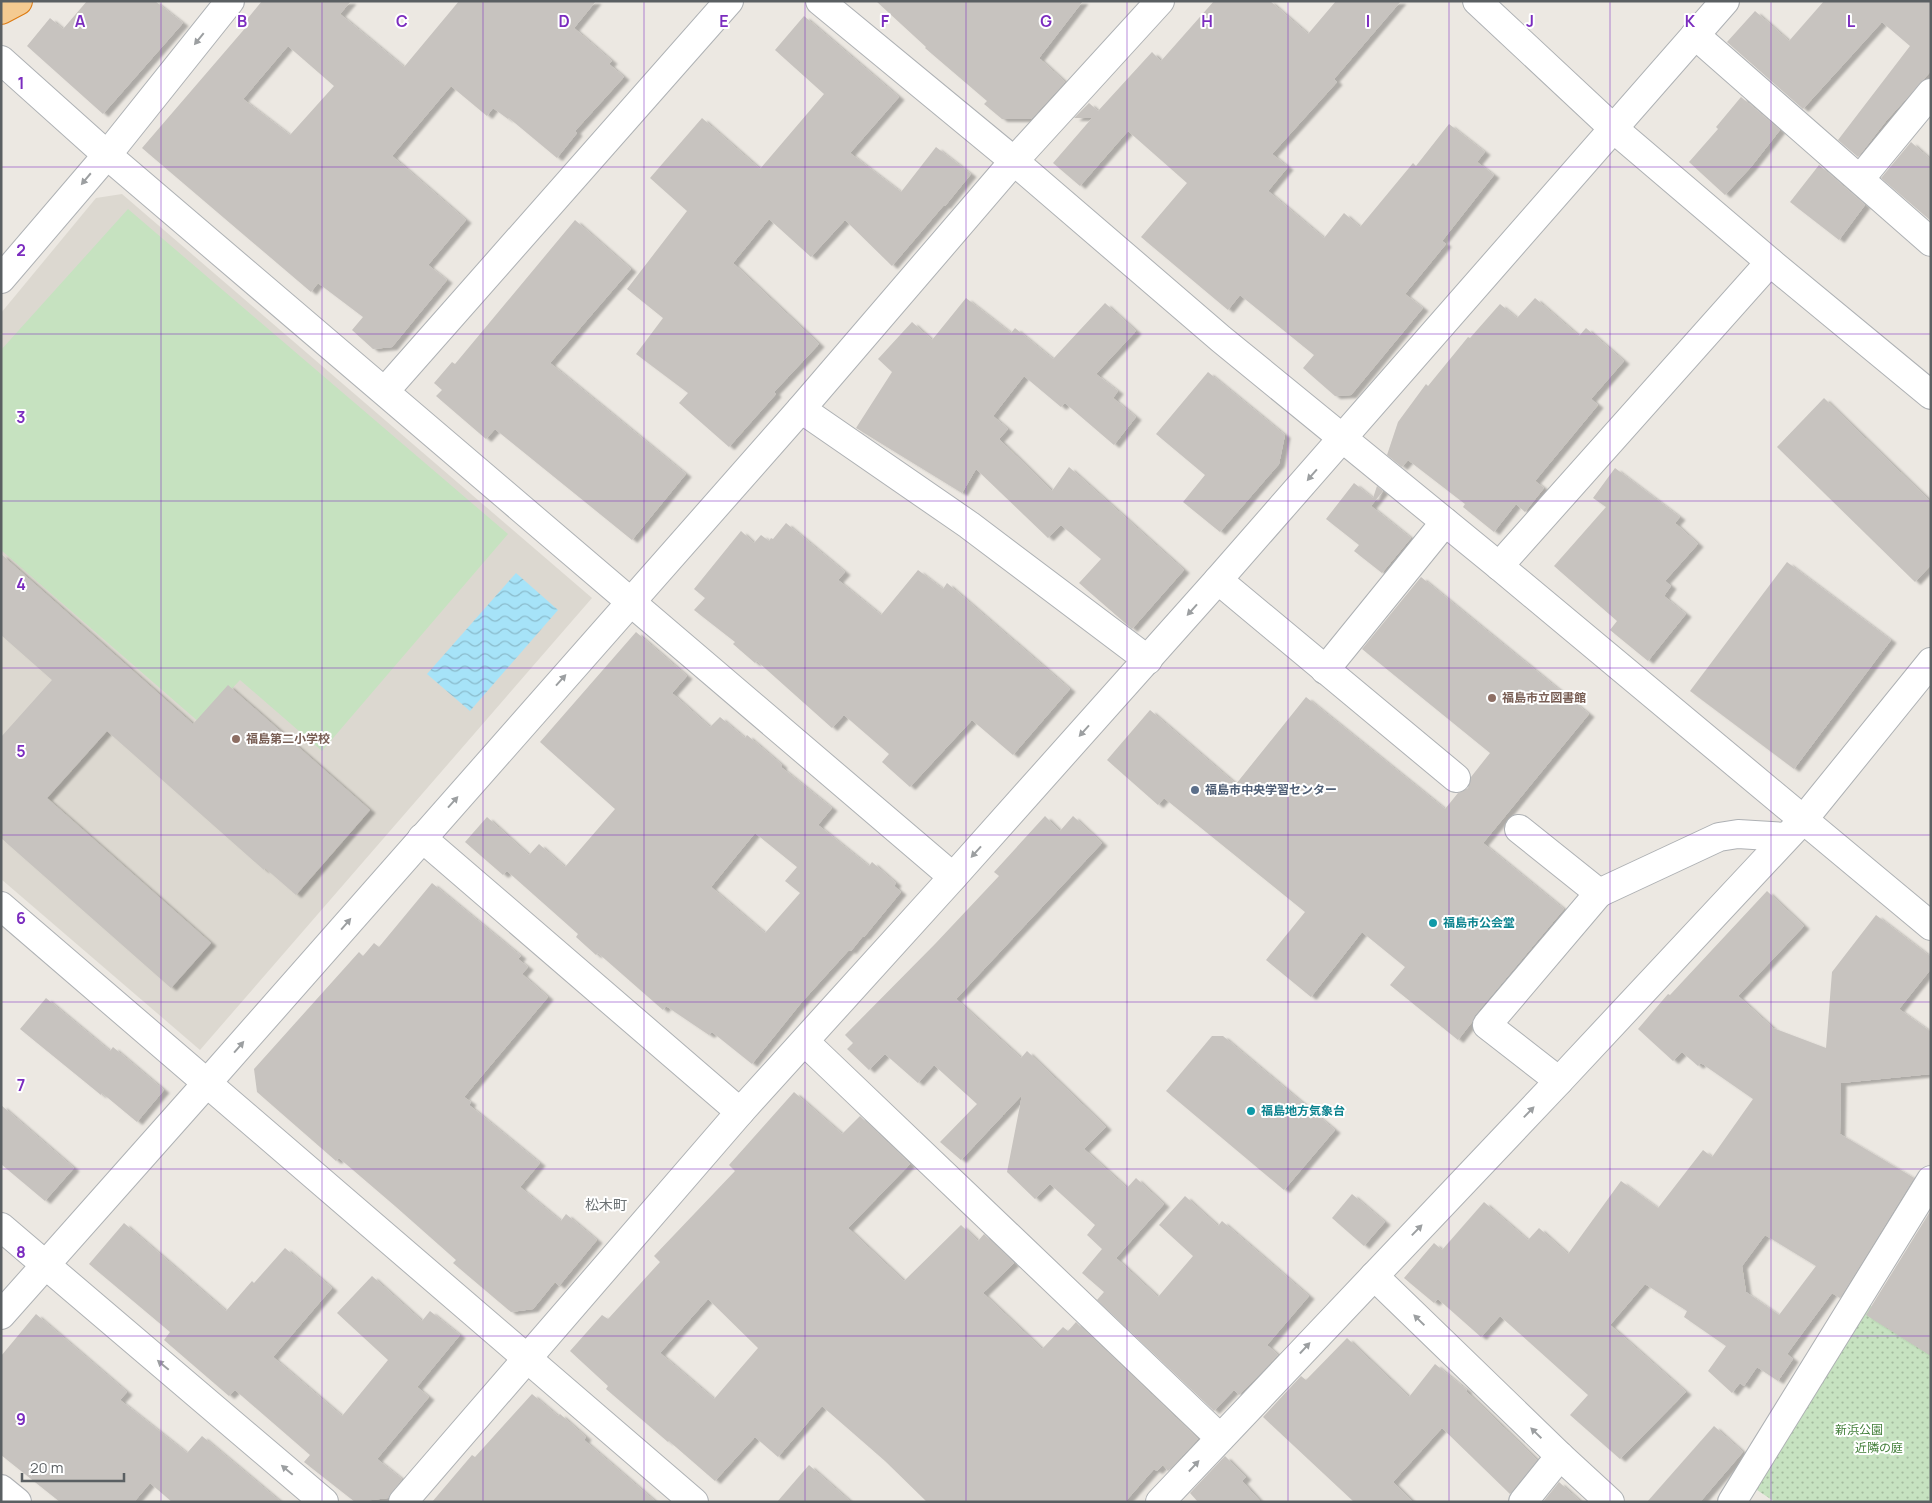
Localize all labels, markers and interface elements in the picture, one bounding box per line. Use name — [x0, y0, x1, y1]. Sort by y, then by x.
text: A — [75, 10, 86, 32]
text: B — [237, 10, 247, 32]
text: C — [396, 10, 408, 32]
text: D — [558, 10, 570, 32]
text: E — [719, 10, 729, 32]
text: F — [881, 10, 890, 32]
text: G — [1040, 10, 1052, 32]
text: H — [1201, 10, 1213, 32]
text: I — [1366, 10, 1370, 32]
text: J — [1526, 10, 1534, 32]
text: K — [1685, 10, 1696, 32]
text: L — [1847, 10, 1856, 32]
one-way arrow — [194, 33, 205, 46]
text: 1 — [17, 72, 25, 94]
one-way arrow — [80, 173, 92, 185]
text: 2 — [16, 239, 26, 261]
text: 3 — [16, 406, 26, 428]
one-way arrow — [1306, 468, 1317, 481]
text: 4 — [16, 573, 26, 595]
one-way arrow — [1186, 603, 1198, 615]
one-way arrow — [555, 675, 567, 687]
place label: 福島市立図書館 — [1502, 689, 1586, 706]
marker: 福島市立図書館 — [1486, 692, 1498, 704]
one-way arrow — [1078, 725, 1090, 737]
place label: 福島第二小学校 — [246, 730, 330, 747]
marker: 福島第二小学校 — [230, 733, 242, 745]
text: 5 — [16, 740, 26, 762]
place label: 福島市中央学習センター — [1205, 781, 1337, 798]
marker: 福島市中央学習センター — [1189, 784, 1201, 796]
one-way arrow — [447, 797, 459, 809]
one-way arrow — [970, 846, 982, 858]
text: 6 — [16, 907, 26, 929]
place label: 福島市公会堂 — [1443, 914, 1515, 931]
marker: 福島市公会堂 — [1427, 917, 1439, 929]
one-way arrow — [340, 919, 352, 931]
one-way arrow — [233, 1041, 245, 1053]
text: 7 — [17, 1074, 25, 1096]
place label: 福島地方気象台 — [1261, 1102, 1345, 1119]
marker: 福島地方気象台 — [1245, 1105, 1257, 1117]
one-way arrow — [1523, 1107, 1535, 1119]
district label: 松木町 — [585, 1195, 627, 1214]
one-way arrow — [1411, 1224, 1423, 1236]
text: 8 — [16, 1241, 26, 1263]
one-way arrow — [1413, 1314, 1425, 1326]
one-way arrow — [1299, 1342, 1311, 1354]
one-way arrow — [157, 1359, 170, 1370]
text: 9 — [16, 1408, 26, 1430]
park label: 新浜公園 — [1835, 1421, 1883, 1438]
one-way arrow — [1530, 1427, 1542, 1439]
park label: 近隣の庭 — [1855, 1439, 1903, 1456]
scale bar — [22, 1450, 125, 1482]
text: 20 m — [30, 1457, 63, 1478]
one-way arrow — [1188, 1460, 1200, 1472]
one-way arrow — [281, 1464, 293, 1476]

